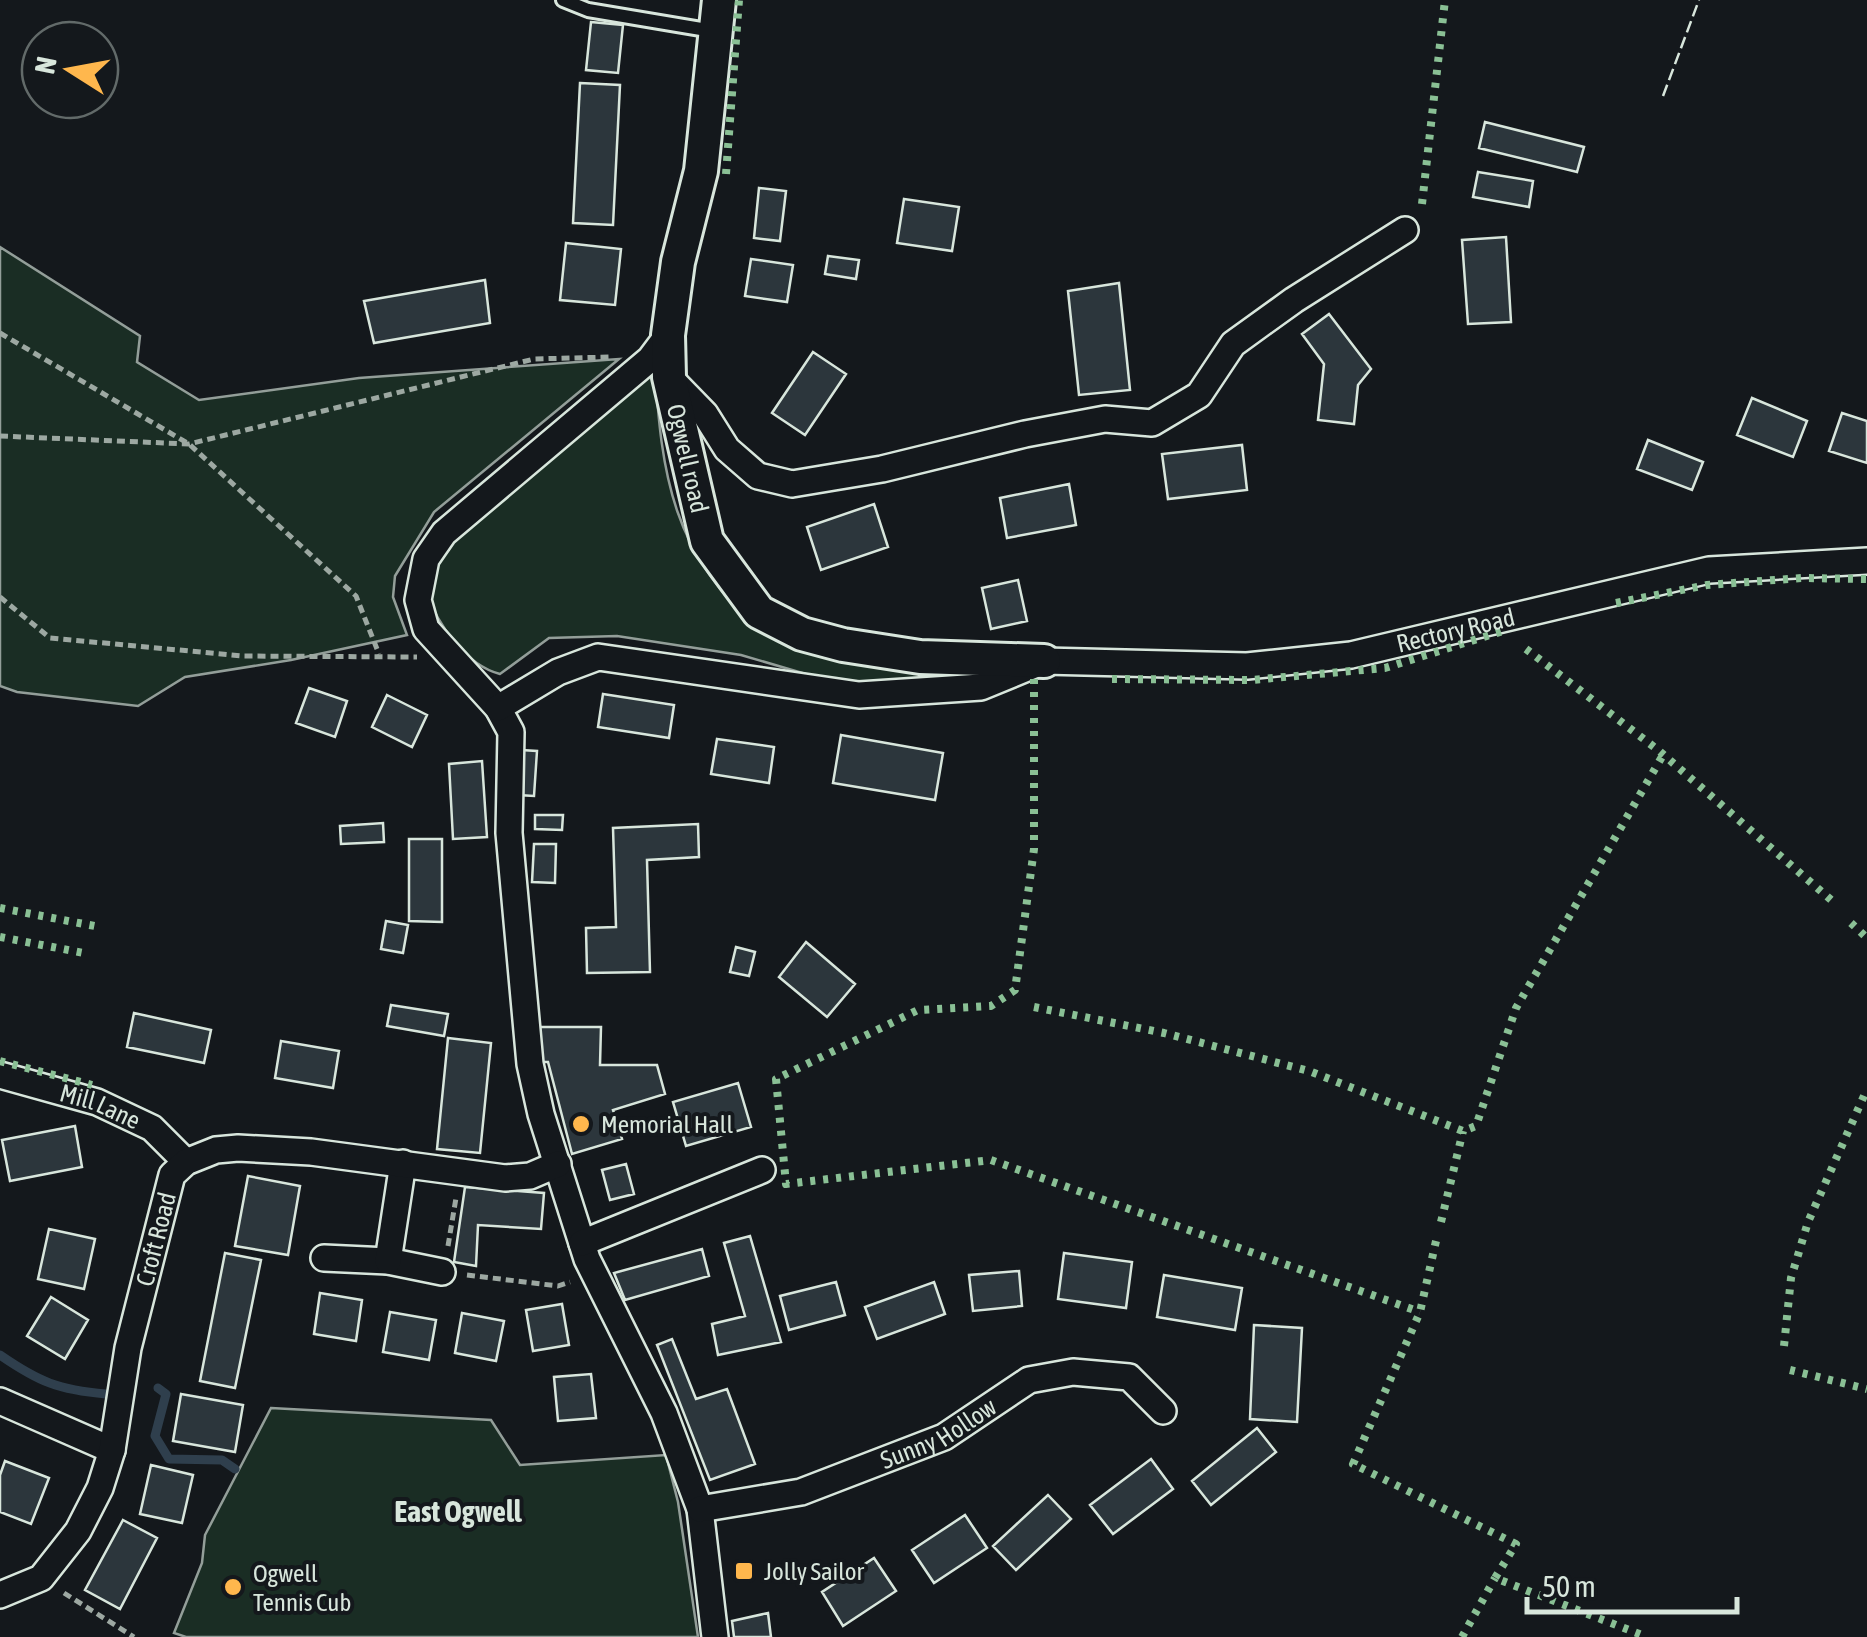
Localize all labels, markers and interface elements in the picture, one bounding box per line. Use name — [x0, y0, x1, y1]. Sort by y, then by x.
north arrow — [20, 20, 120, 120]
text: N — [28, 54, 63, 76]
street label: Ogwell road — [662, 401, 714, 515]
street label: Rectory Road — [1394, 603, 1518, 658]
street label: Mill Lane — [57, 1078, 145, 1134]
place label: Memorial Hall — [601, 1110, 733, 1138]
marker: Memorial Hall — [570, 1113, 592, 1135]
street label: Croft Road — [130, 1189, 181, 1289]
street label: Sunny Hollow — [877, 1392, 1001, 1474]
district label: East Ogwell — [394, 1494, 523, 1528]
scale bar — [1527, 1552, 1737, 1614]
place label: Jolly Sailor — [764, 1557, 864, 1585]
place label: Ogwell Tennis Cub — [253, 1559, 351, 1616]
marker: Jolly Sailor — [733, 1560, 755, 1582]
text: 50 m — [1542, 1569, 1596, 1603]
marker: Ogwell Tennis Cub — [222, 1576, 244, 1598]

